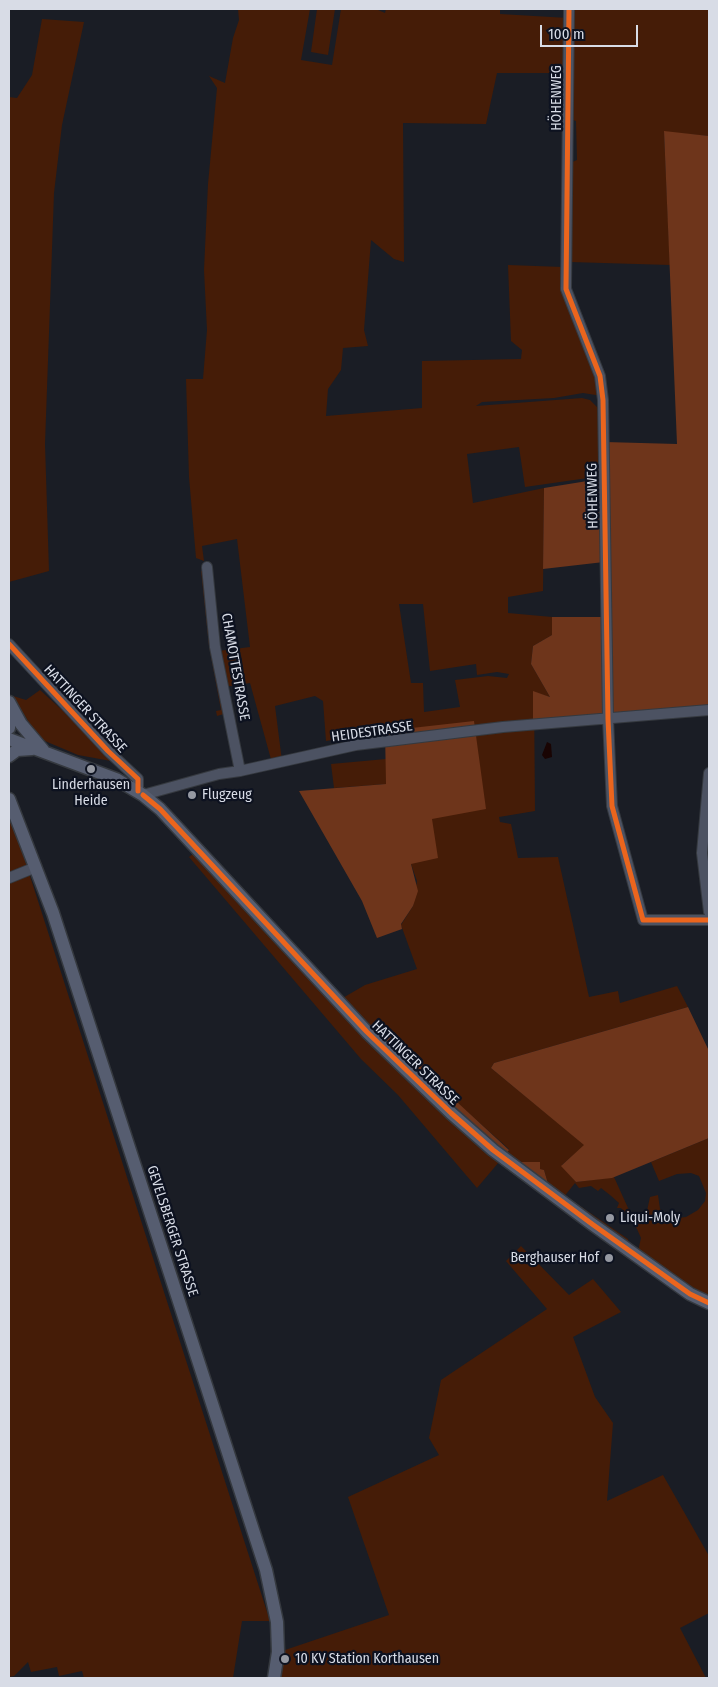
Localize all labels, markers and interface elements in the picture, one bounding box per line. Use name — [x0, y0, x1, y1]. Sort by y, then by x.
scale bar — [543, 15, 640, 47]
text: 100 m — [548, 25, 585, 43]
street label: HÖHENWEG — [549, 65, 565, 131]
street label: HÖHENWEG — [584, 463, 602, 529]
street label: CHAMOTTESTRASSE — [217, 612, 253, 722]
street label: HATTINGER STRASSE — [40, 662, 130, 756]
street label: HEIDESTRASSE — [330, 718, 414, 746]
marker: Linderhausen Heide — [85, 763, 97, 775]
place label: Linderhausen Heide — [52, 777, 130, 810]
place label: Flugzeug — [202, 787, 252, 803]
marker: Flugzeug — [186, 789, 198, 801]
street label: HATTINGER STRASSE — [368, 1017, 462, 1109]
street label: GEVELSBERGER STRASSE — [143, 1163, 201, 1299]
place label: Liqui-Moly — [620, 1210, 680, 1226]
marker: Liqui-Moly — [604, 1212, 616, 1224]
place label: Berghauser Hof — [510, 1250, 599, 1266]
marker: Berghauser Hof — [603, 1252, 615, 1264]
place label: 10 KV Station Korthausen — [295, 1651, 439, 1667]
marker: 10 KV Station Korthausen — [279, 1653, 291, 1665]

